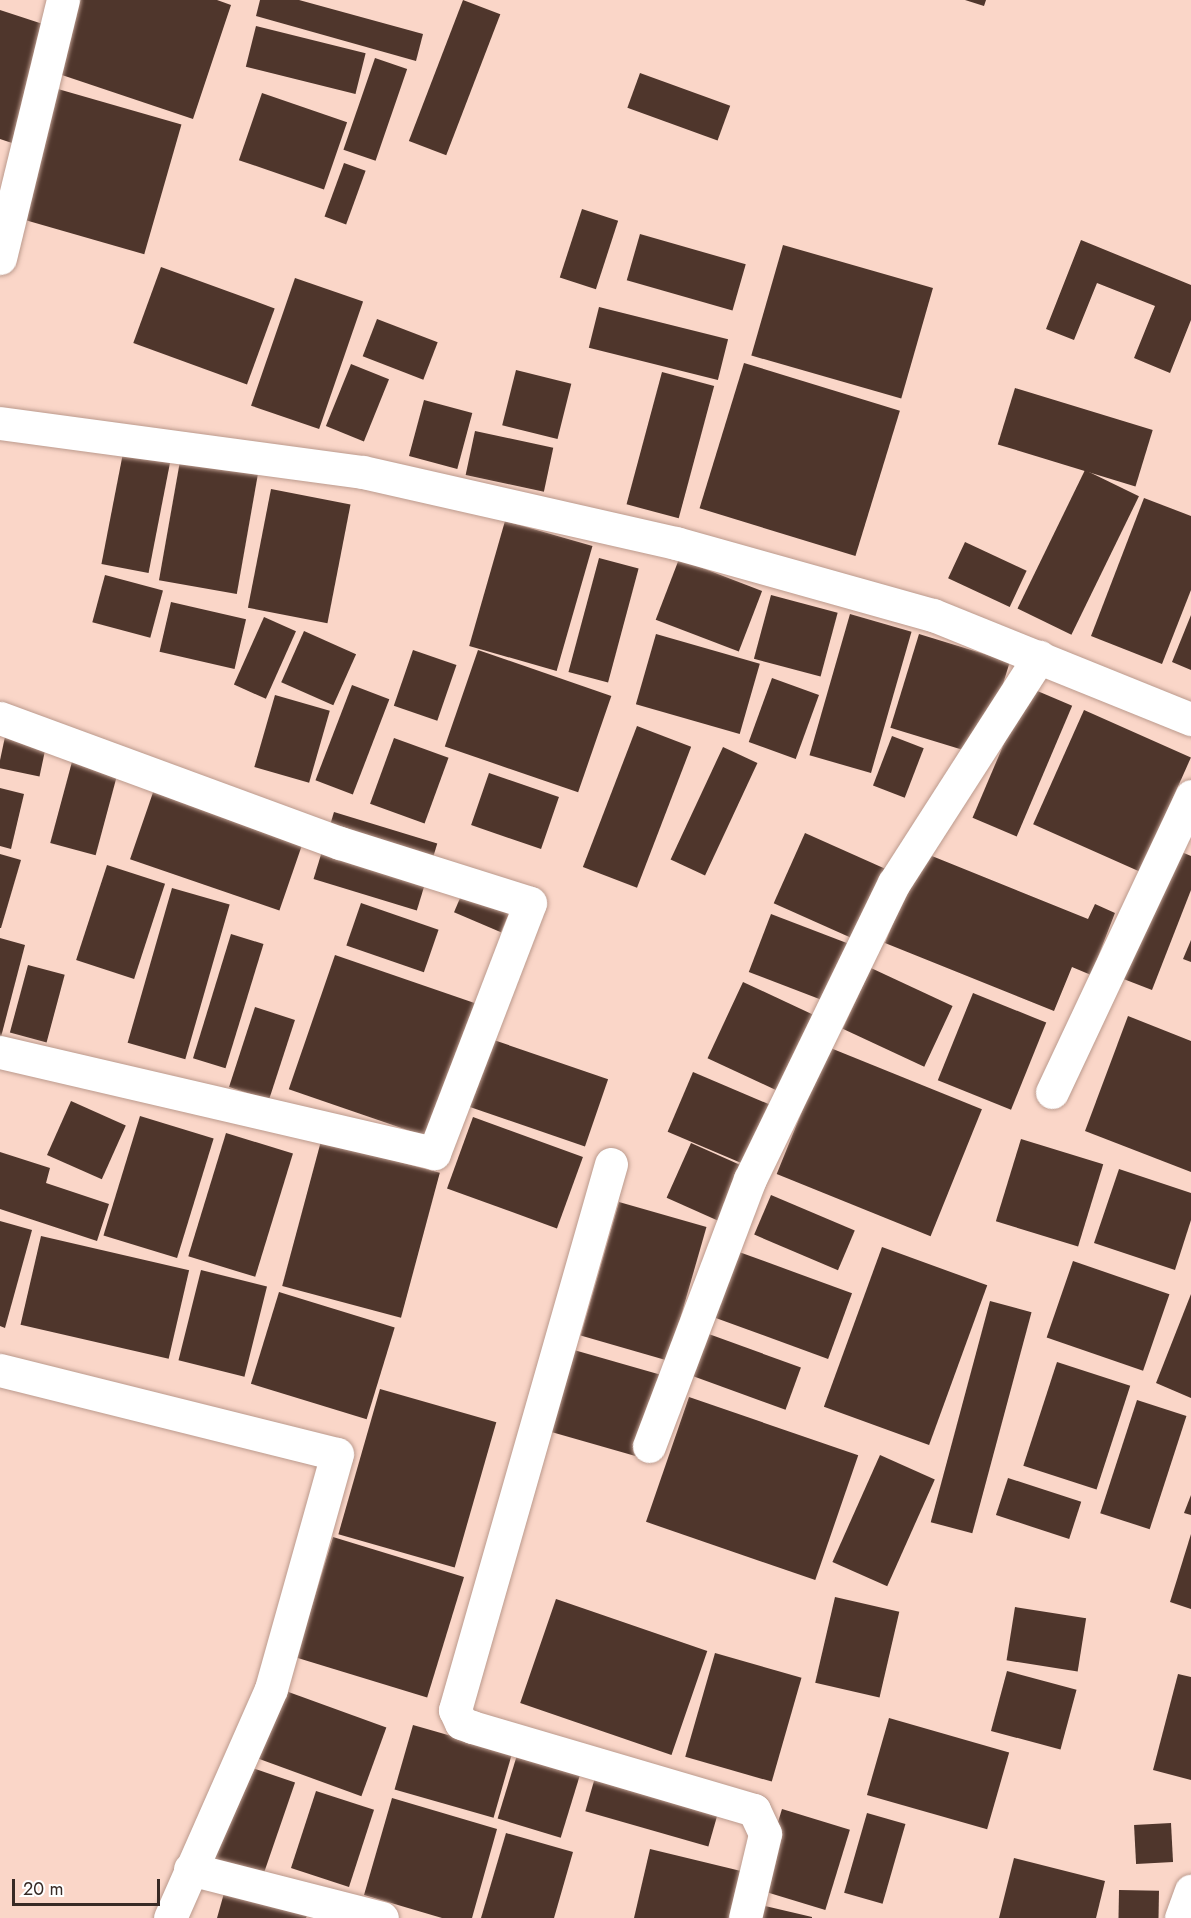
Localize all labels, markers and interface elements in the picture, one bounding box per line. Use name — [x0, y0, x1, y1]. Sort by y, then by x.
scale bar — [15, 1867, 164, 1905]
text: 20 m — [23, 1876, 63, 1902]

